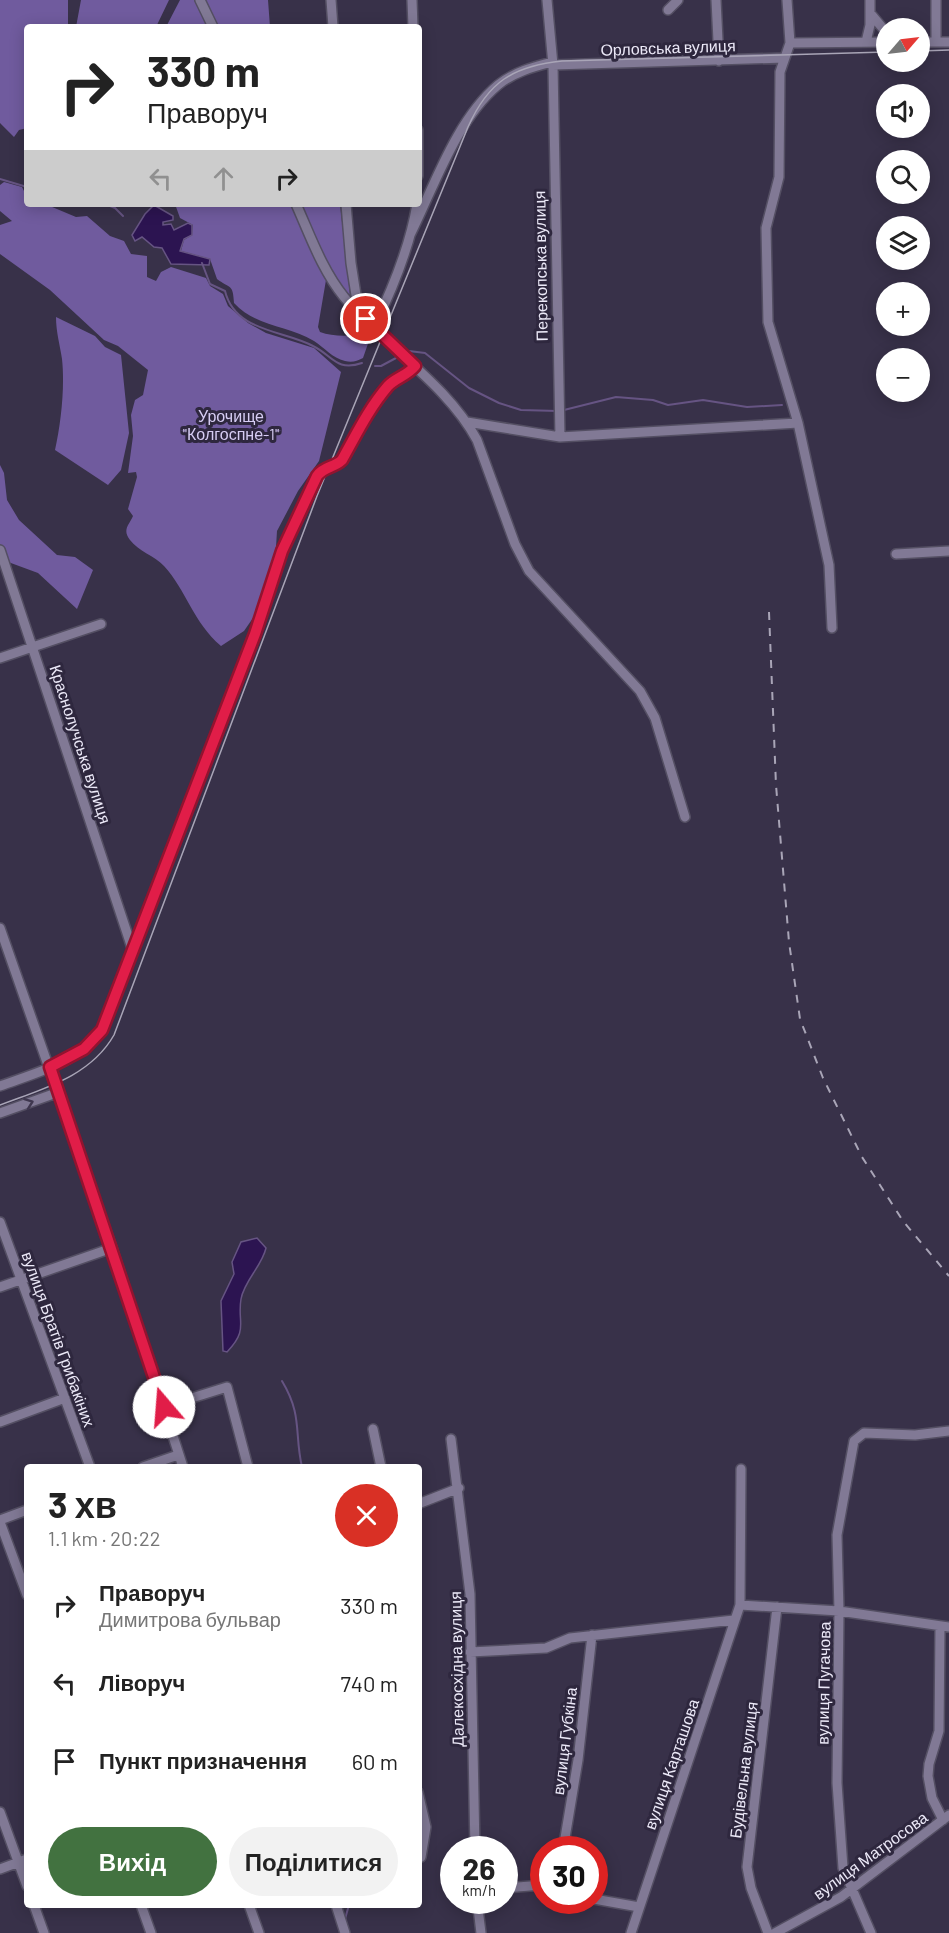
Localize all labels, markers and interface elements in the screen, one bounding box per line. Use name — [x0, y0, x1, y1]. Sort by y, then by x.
north arrow — [876, 18, 930, 72]
map controls — [876, 18, 930, 402]
street label: Орловська вулиця — [600, 35, 736, 59]
text: 330 m — [147, 45, 260, 95]
icon: right — [48, 48, 126, 126]
button: sound — [876, 84, 930, 138]
text: Праворуч — [147, 96, 268, 128]
button: search — [876, 150, 930, 204]
icon: left — [144, 162, 177, 195]
icon: ahead — [207, 162, 240, 195]
icon: right — [270, 162, 303, 195]
street label: Перекопська вулиця — [529, 191, 551, 341]
button: layers — [876, 216, 930, 270]
button: + — [876, 282, 930, 336]
pin — [340, 293, 391, 344]
icon: arrive — [349, 302, 382, 335]
button: − — [876, 348, 930, 402]
park label: Урочище "Колгоспне-1" — [183, 406, 279, 443]
street label: Краснолучська вулиця — [46, 662, 116, 826]
one-way arrow — [23, 1097, 34, 1110]
street label: вулиця Братів Грибакіних — [18, 1249, 100, 1429]
position arrow — [132, 1375, 196, 1439]
text: 3 хв — [48, 1482, 117, 1525]
button: close — [335, 1484, 398, 1547]
text: 1.1 km · 20:22 — [48, 1526, 161, 1550]
text: Праворуч — [99, 1579, 205, 1605]
icon: right — [48, 1589, 81, 1622]
street label: Далекосхідна вулиця — [445, 1591, 467, 1747]
text: 330 m — [340, 1592, 398, 1618]
text: Димитрова бульвар — [99, 1607, 281, 1631]
street label: вулиця Пугачова — [812, 1621, 834, 1745]
icon: left — [48, 1667, 81, 1700]
text: Ліворуч — [99, 1669, 185, 1695]
text: 740 m — [340, 1670, 398, 1696]
street label: вулиця Губкіна — [548, 1686, 580, 1796]
street label: вулиця Карташова — [640, 1696, 702, 1832]
street label: Будівельна вулиця — [725, 1701, 761, 1839]
icon: arrive — [48, 1745, 81, 1778]
text: Пункт призначення — [99, 1747, 307, 1773]
text: 60 m — [352, 1748, 398, 1774]
street label: вулиця Матросова — [809, 1807, 931, 1903]
button: Вихід — [48, 1827, 217, 1896]
button: Поділитися — [229, 1827, 398, 1896]
speed limit sign: 30 — [530, 1836, 608, 1914]
text: 26 — [463, 1850, 495, 1886]
text: km/h — [462, 1881, 496, 1899]

